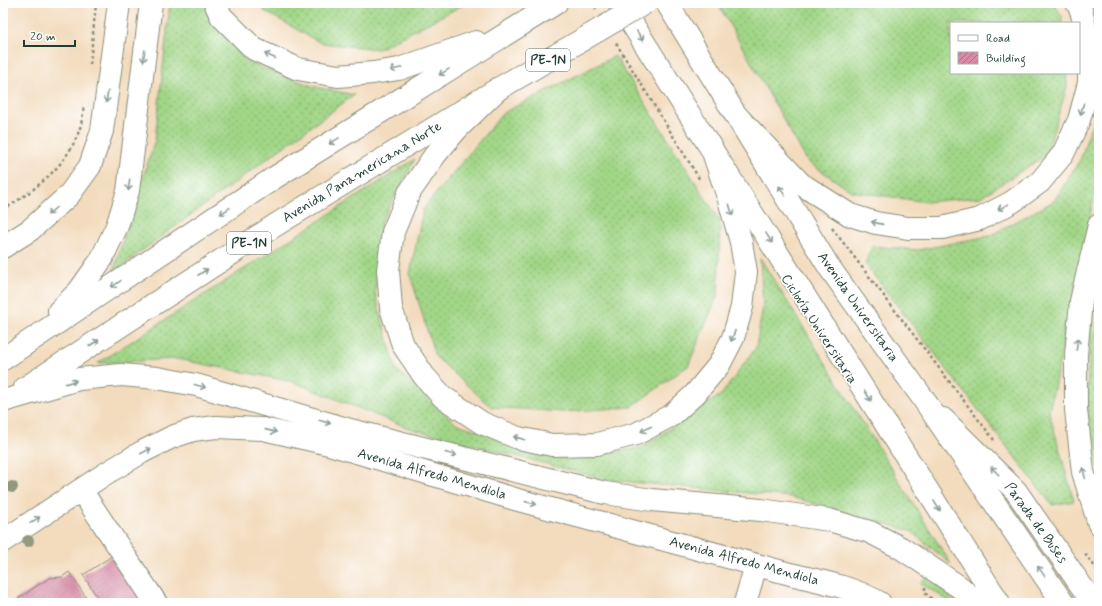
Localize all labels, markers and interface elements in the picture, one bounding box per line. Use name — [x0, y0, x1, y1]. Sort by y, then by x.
scale bar — [24, 22, 75, 48]
legend — [950, 22, 1080, 74]
text: 20 m — [30, 29, 56, 45]
one-way arrow — [636, 30, 644, 41]
text: Road — [986, 31, 1010, 47]
one-way arrow — [141, 49, 148, 62]
road number: PE-1N — [526, 49, 570, 71]
text: Building — [986, 51, 1026, 68]
one-way arrow — [265, 52, 277, 59]
one-way arrow — [390, 65, 403, 73]
one-way arrow — [438, 69, 450, 77]
one-way arrow — [103, 90, 111, 103]
one-way arrow — [1078, 103, 1085, 116]
street label: Avenida Panamericana Norte — [279, 117, 445, 227]
one-way arrow — [329, 137, 340, 145]
one-way arrow — [125, 178, 132, 191]
one-way arrow — [778, 186, 786, 197]
one-way arrow — [728, 203, 735, 216]
one-way arrow — [997, 204, 1009, 211]
one-way arrow — [47, 206, 58, 215]
one-way arrow — [219, 207, 230, 216]
one-way arrow — [871, 218, 884, 226]
road number: PE-1N — [227, 232, 271, 254]
one-way arrow — [765, 232, 773, 244]
street label: Avenida Universitaria — [813, 249, 903, 366]
one-way arrow — [198, 268, 209, 276]
street label: Ciclovía Universitaria — [777, 271, 861, 387]
one-way arrow — [111, 280, 122, 288]
one-way arrow — [728, 330, 736, 342]
one-way arrow — [89, 338, 100, 347]
one-way arrow — [1073, 338, 1081, 351]
one-way arrow — [64, 377, 77, 385]
one-way arrow — [193, 383, 206, 390]
one-way arrow — [864, 390, 872, 401]
one-way arrow — [318, 419, 331, 426]
one-way arrow — [640, 425, 652, 433]
one-way arrow — [264, 427, 277, 435]
one-way arrow — [513, 434, 526, 441]
street label: Avenida Alfredo Mendiola — [356, 444, 509, 504]
one-way arrow — [139, 446, 151, 454]
one-way arrow — [444, 451, 457, 459]
one-way arrow — [990, 466, 1000, 475]
one-way arrow — [1080, 467, 1088, 480]
street label: Parada de Buses — [1001, 479, 1071, 567]
one-way arrow — [524, 500, 537, 507]
one-way arrow — [933, 500, 941, 511]
one-way arrow — [30, 516, 41, 524]
street label: Avenida Alfredo Mendiola — [667, 532, 821, 590]
one-way arrow — [1037, 566, 1045, 577]

